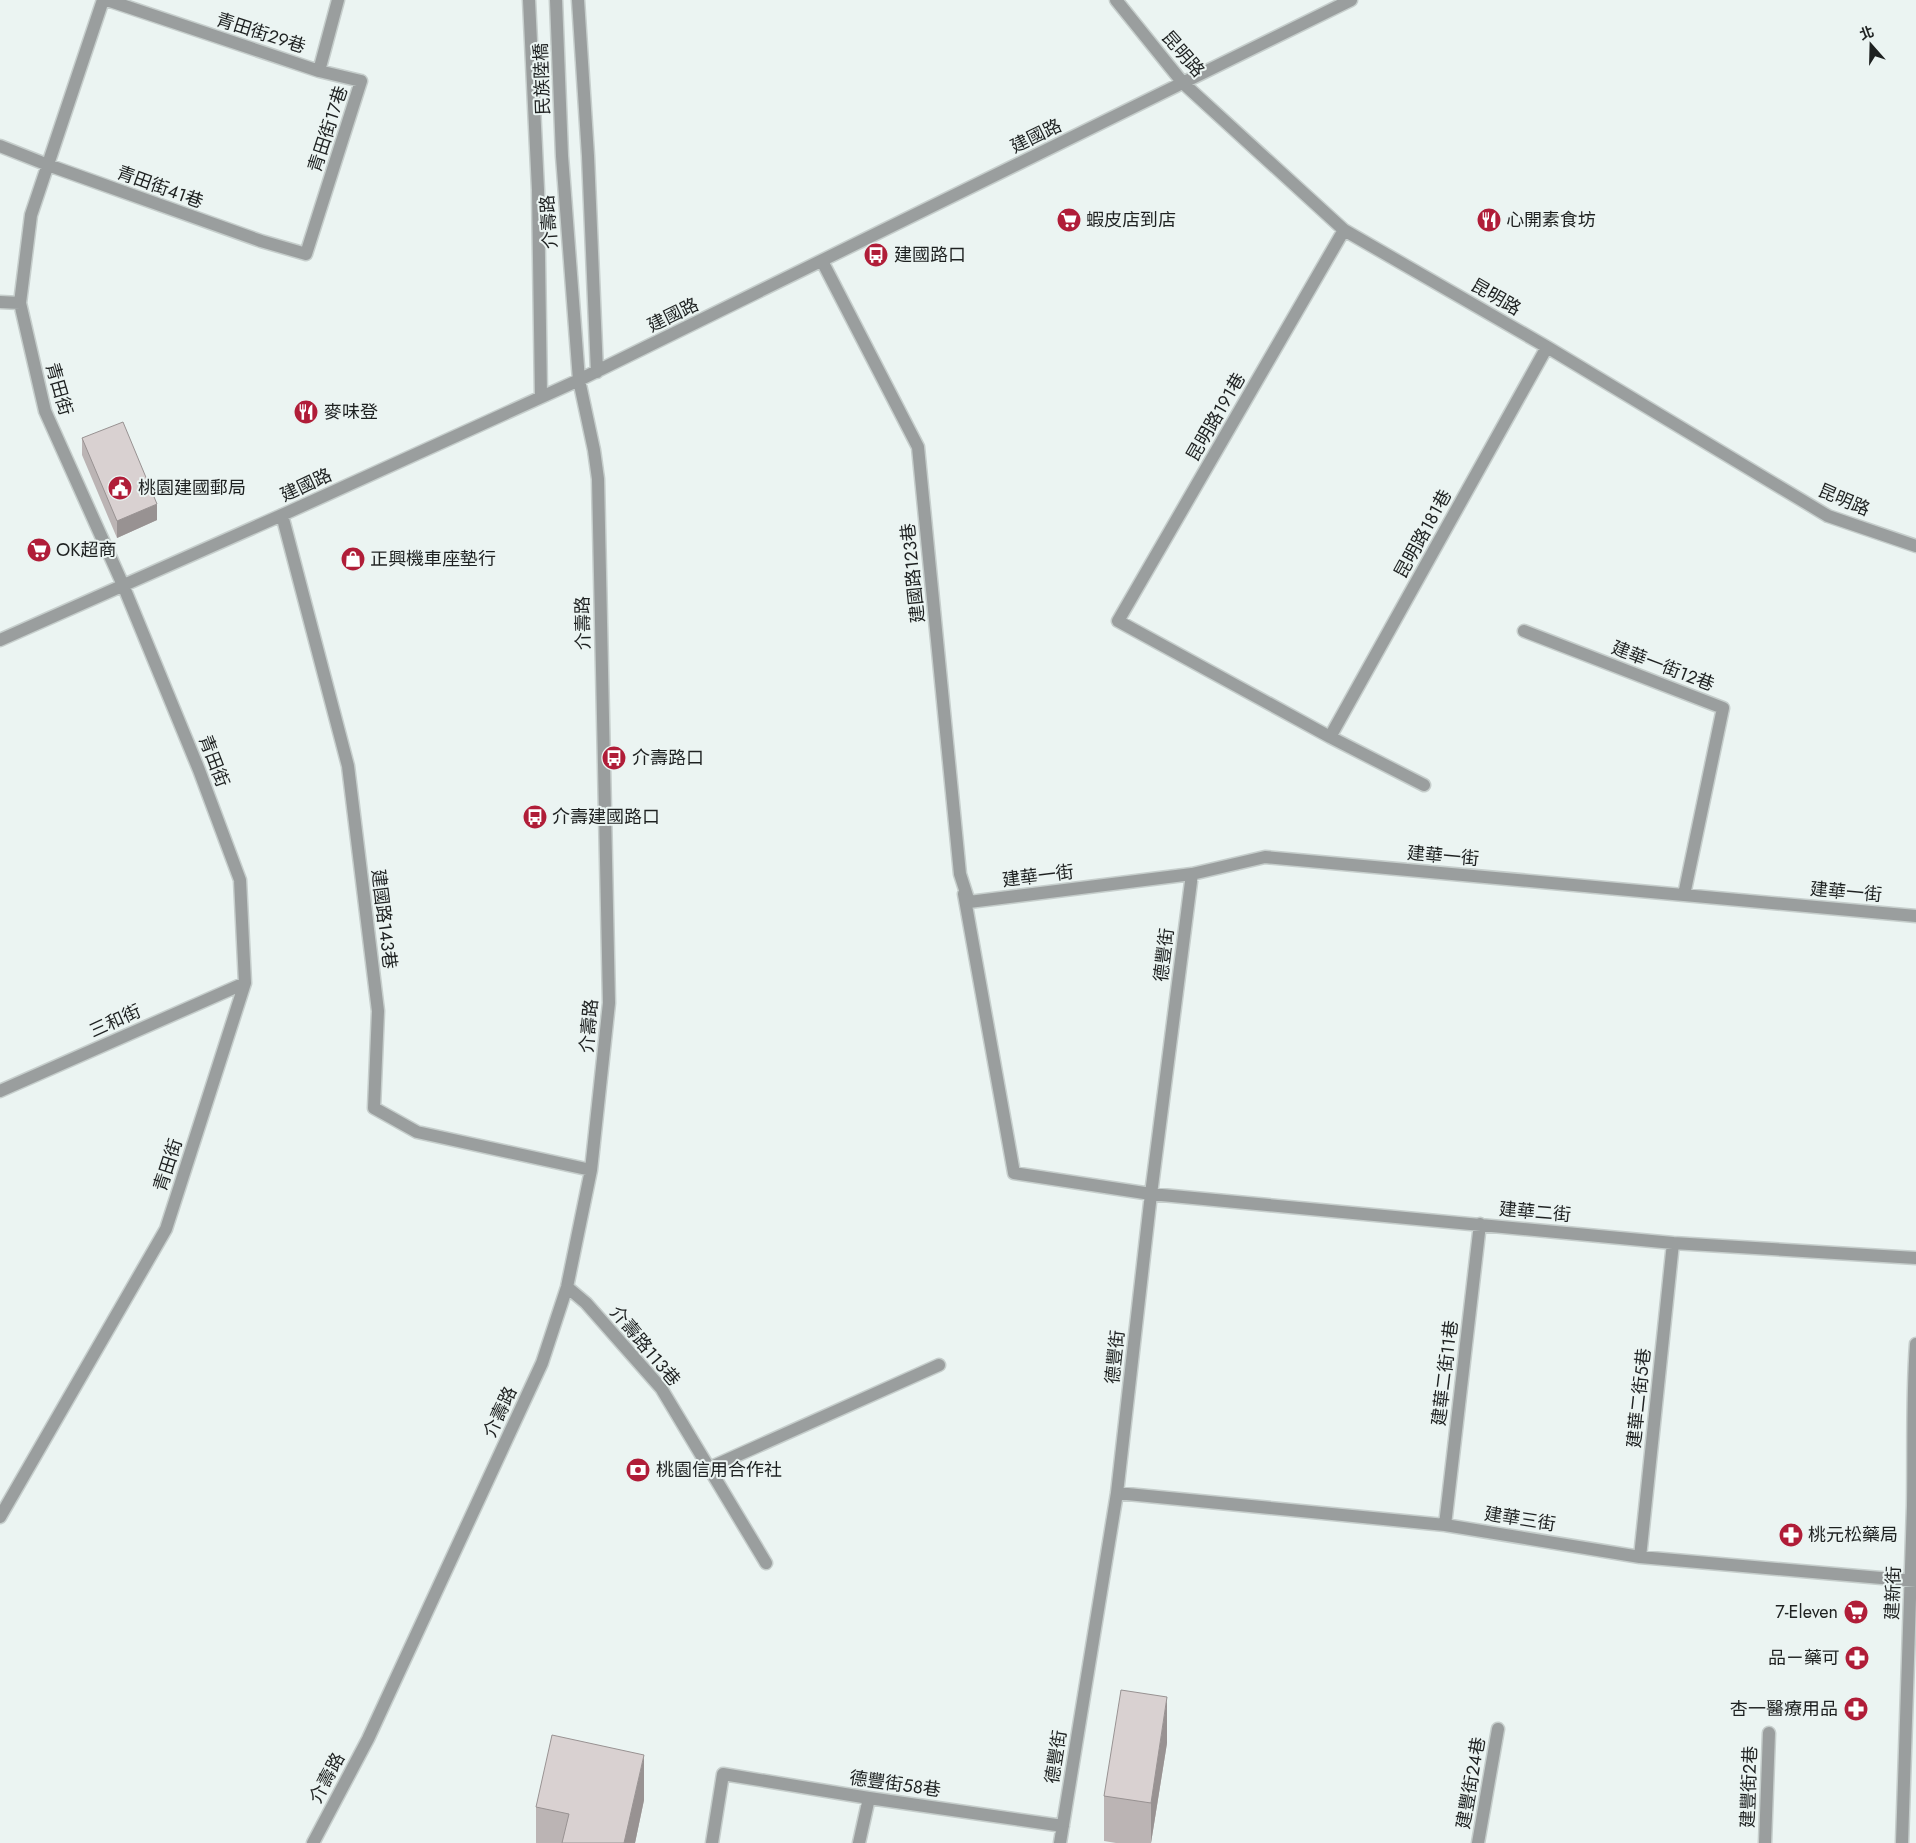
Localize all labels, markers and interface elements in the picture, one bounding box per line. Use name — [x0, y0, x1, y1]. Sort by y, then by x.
street label: 青田街29巷 — [213, 6, 309, 60]
north arrow — [1846, 20, 1896, 70]
text: 北 — [1857, 21, 1877, 45]
street label: 昆明路 — [1155, 25, 1211, 83]
street label: 民族陸橋 — [528, 43, 556, 115]
street label: 青田街17巷 — [302, 82, 354, 176]
street label: 建國路 — [1006, 112, 1066, 160]
street label: 青田街41巷 — [113, 159, 207, 215]
street label: 介壽路 — [534, 194, 564, 250]
supermarket icon: 蝦皮店到店 — [1056, 207, 1082, 233]
place label: 蝦皮店到店 — [1086, 207, 1176, 233]
restaurant icon: 心開素食坊 — [1476, 207, 1502, 233]
place label: 心開素食坊 — [1506, 207, 1596, 233]
bus stop icon: 建國路口 — [863, 242, 889, 268]
place label: 建國路口 — [894, 242, 966, 268]
street label: 昆明路 — [1466, 272, 1526, 322]
street label: 建國路 — [643, 291, 703, 339]
street label: 青田街 — [39, 359, 79, 419]
street label: 昆明路191巷 — [1180, 368, 1252, 466]
restaurant icon: 麥味登 — [293, 399, 319, 425]
place label: 麥味登 — [324, 399, 378, 425]
street label: 建國路 — [276, 462, 336, 508]
public building icon: 桃園建國郵局 — [107, 475, 133, 501]
place label: 桃園建國郵局 — [138, 475, 246, 501]
street label: 昆明路 — [1814, 477, 1874, 523]
street label: 昆明路181巷 — [1388, 485, 1458, 583]
street label: 建國路123巷 — [895, 522, 931, 624]
supermarket icon: OK超商 — [26, 537, 52, 563]
place label: OK超商 — [56, 537, 116, 563]
shop icon: 正興機車座墊行 — [340, 546, 366, 572]
place label: 正興機車座墊行 — [370, 546, 496, 572]
street label: 介壽路 — [570, 596, 596, 650]
street label: 建華一街12巷 — [1608, 634, 1718, 698]
street label: 青田街 — [192, 731, 236, 791]
bus stop icon: 介壽路口 — [601, 745, 627, 771]
place label: 介壽路口 — [632, 745, 704, 771]
bus stop icon: 介壽建國路口 — [522, 804, 548, 830]
place label: 介壽建國路口 — [552, 804, 660, 830]
street label: 建華一街 — [1406, 840, 1480, 872]
street label: 建華一街 — [1001, 859, 1075, 893]
street label: 建國路143巷 — [365, 868, 403, 970]
street label: 建華一街 — [1809, 876, 1883, 908]
street label: 德豐街 — [1148, 927, 1180, 983]
street label: 三和街 — [85, 998, 145, 1044]
street label: 介壽路 — [574, 998, 604, 1054]
street label: 青田街 — [147, 1135, 189, 1195]
street label: 建華二街 — [1498, 1196, 1572, 1228]
street label: 介壽路113巷 — [604, 1300, 686, 1392]
street label: 建華二街11巷 — [1426, 1319, 1464, 1427]
street label: 德豐街 — [1099, 1329, 1131, 1385]
street label: 建華二街5巷 — [1621, 1347, 1657, 1449]
street label: 介壽路 — [477, 1382, 523, 1442]
bank icon: 桃園信用合作社 — [625, 1457, 651, 1483]
place label: 桃園信用合作社 — [656, 1457, 782, 1483]
street label: 建華三街 — [1482, 1501, 1558, 1537]
pharmacy icon: 桃元松藥局 — [1778, 1522, 1804, 1548]
place label: 桃元松藥局 — [1808, 1522, 1898, 1548]
street label: 建新街 — [1879, 1566, 1907, 1620]
place label: 7-Eleven — [1775, 1599, 1838, 1625]
supermarket icon: 7-Eleven — [1843, 1599, 1869, 1625]
place label: 品ㄧ藥可 — [1768, 1645, 1840, 1671]
pharmacy icon: 品ㄧ藥可 — [1844, 1645, 1870, 1671]
place label: 杏一醫療用品 — [1730, 1696, 1838, 1722]
pharmacy icon: 杏一醫療用品 — [1843, 1696, 1869, 1722]
street label: 德豐街 — [1039, 1728, 1073, 1786]
street label: 建豐街24巷 — [1450, 1735, 1492, 1831]
street label: 建豐街2巷 — [1735, 1745, 1763, 1829]
street label: 介壽路 — [303, 1748, 351, 1808]
street label: 德豐街58巷 — [848, 1765, 942, 1803]

